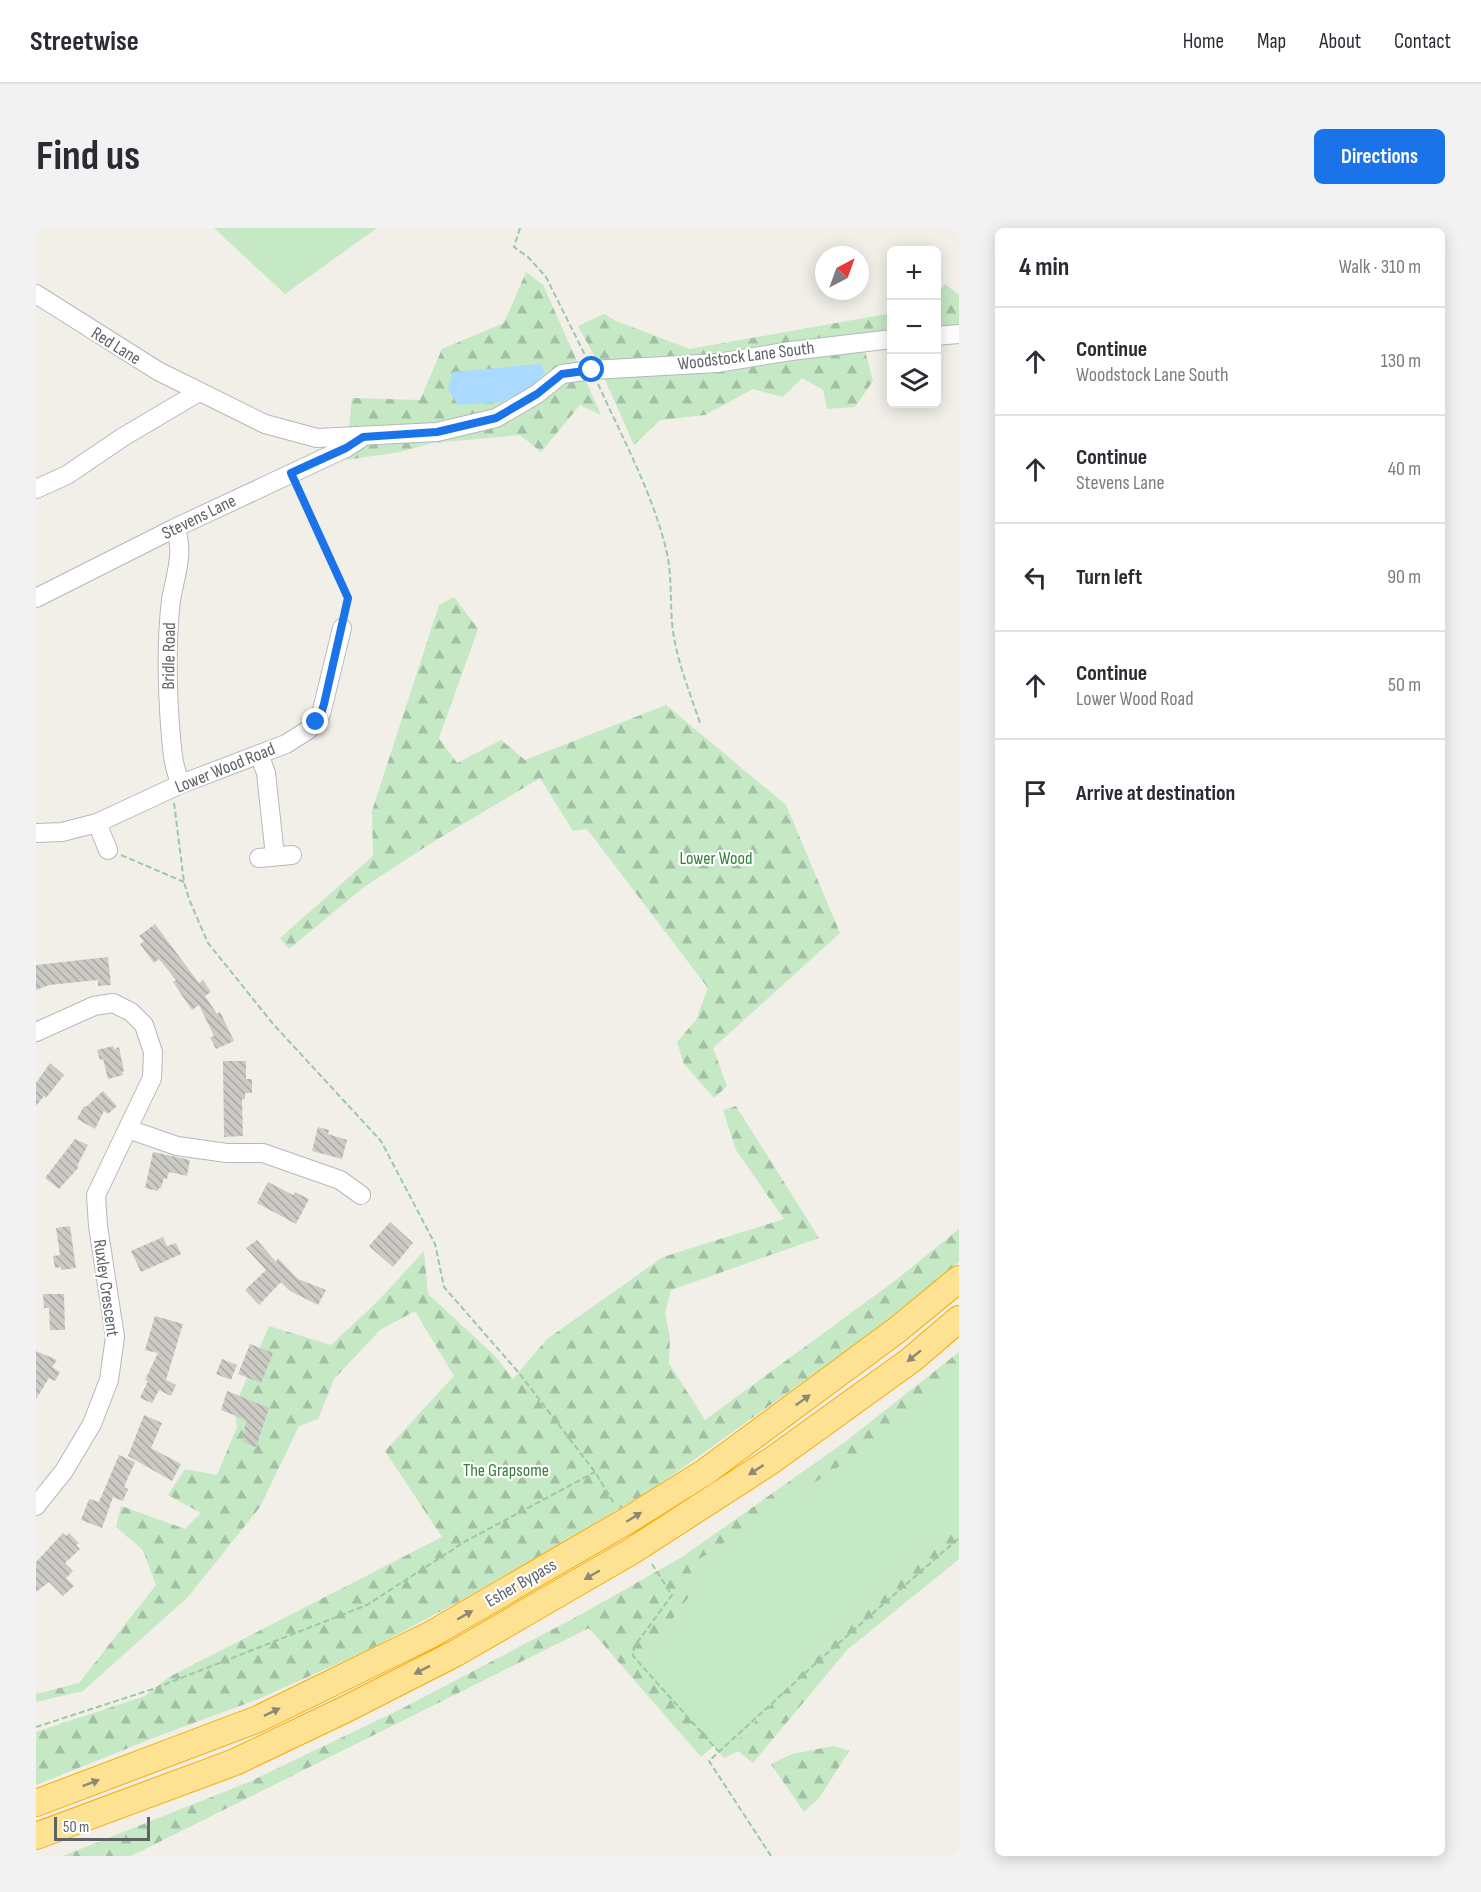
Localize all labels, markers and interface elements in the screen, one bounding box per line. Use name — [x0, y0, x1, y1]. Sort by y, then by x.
text: Streetwise — [30, 25, 139, 58]
text: Home — [1183, 29, 1224, 54]
text: Map — [1257, 29, 1286, 54]
text: About — [1319, 29, 1361, 54]
text: Contact — [1394, 29, 1451, 54]
button: Directions — [1314, 129, 1445, 184]
text: Find us — [36, 131, 140, 182]
north arrow — [815, 246, 869, 300]
map controls — [887, 246, 941, 408]
button: + — [887, 246, 941, 300]
text: 4 min — [1019, 252, 1069, 283]
text: Walk · 310 m — [1339, 255, 1421, 279]
button: − — [887, 300, 941, 354]
street label: Red Lane — [87, 323, 145, 369]
text: Continue — [1076, 336, 1147, 363]
street label: Woodstock Lane South — [677, 337, 815, 375]
icon: ahead — [1019, 345, 1052, 378]
text: 130 m — [1381, 349, 1421, 373]
button: layers — [887, 354, 941, 408]
route start — [578, 356, 604, 382]
text: Woodstock Lane South — [1076, 363, 1229, 387]
text: Continue — [1076, 444, 1147, 471]
icon: ahead — [1019, 453, 1052, 486]
text: 40 m — [1388, 457, 1421, 481]
text: Stevens Lane — [1076, 471, 1165, 495]
street label: Stevens Lane — [159, 490, 239, 544]
icon: left — [1019, 561, 1052, 594]
text: Turn left — [1076, 564, 1142, 591]
text: 90 m — [1387, 565, 1421, 589]
street label: Bridle Road — [158, 622, 180, 690]
text: Continue — [1076, 660, 1147, 687]
icon: ahead — [1019, 669, 1052, 702]
text: 50 m — [1388, 673, 1421, 697]
text: Lower Wood Road — [1076, 687, 1194, 711]
route end — [302, 708, 328, 734]
street label: Lower Wood Road — [172, 738, 278, 798]
icon: arrive — [1019, 777, 1052, 810]
text: Arrive at destination — [1076, 780, 1235, 807]
park label: Lower Wood — [679, 848, 753, 869]
street label: Ruxley Crescent — [89, 1238, 123, 1338]
one-way arrow — [906, 1350, 922, 1363]
one-way arrow — [794, 1394, 810, 1406]
park label: The Grapsome — [463, 1460, 549, 1481]
one-way arrow — [748, 1465, 764, 1476]
one-way arrow — [626, 1511, 642, 1522]
street label: Esher Bypass — [482, 1554, 560, 1612]
one-way arrow — [583, 1570, 600, 1580]
one-way arrow — [457, 1610, 474, 1620]
one-way arrow — [413, 1666, 430, 1675]
one-way arrow — [264, 1707, 281, 1716]
one-way arrow — [82, 1777, 100, 1787]
scale bar — [54, 1814, 150, 1842]
text: 50 m — [63, 1818, 89, 1837]

